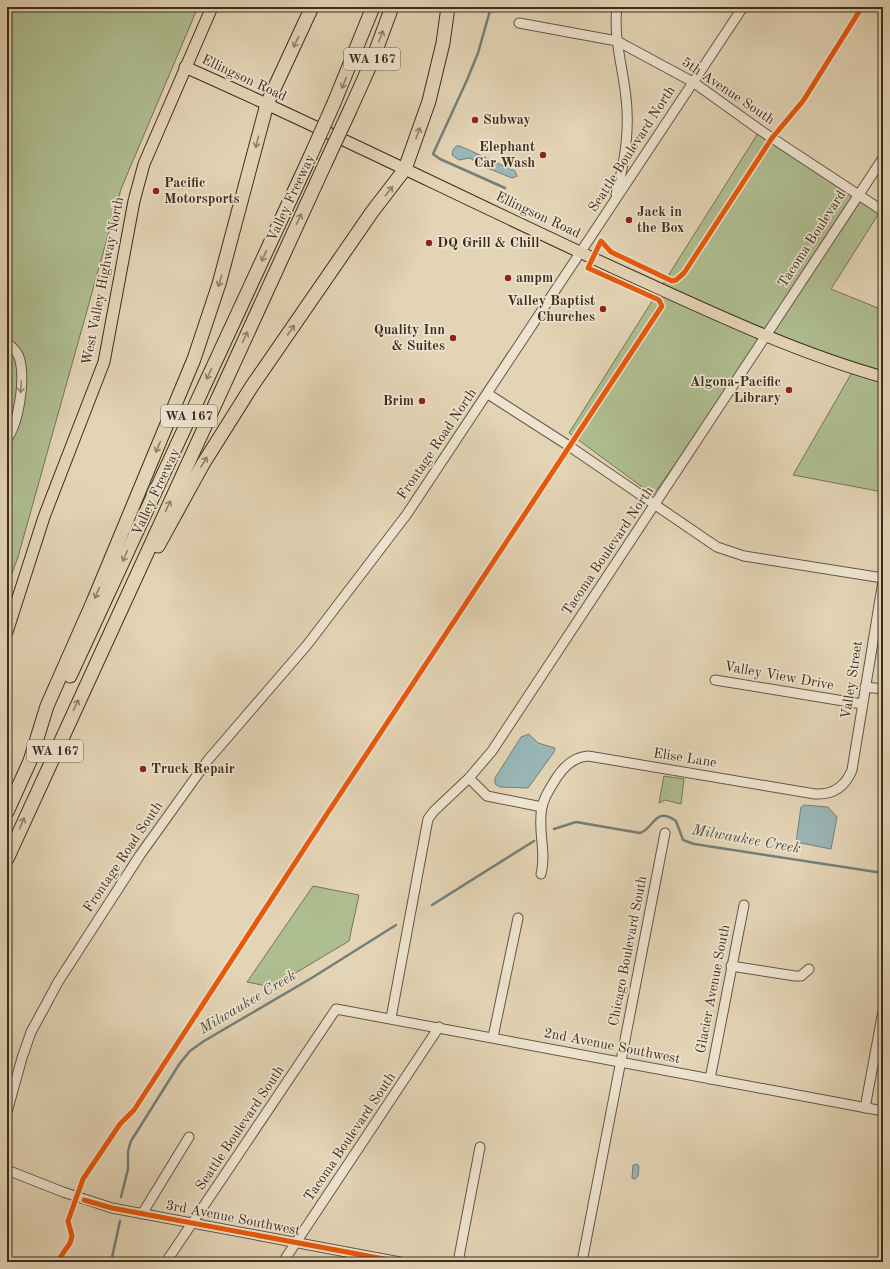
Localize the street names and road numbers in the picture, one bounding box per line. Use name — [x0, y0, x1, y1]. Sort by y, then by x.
road number: WA 167 — [344, 48, 400, 70]
street label: Ellingson Road — [199, 52, 289, 104]
street label: 5th Avenue South — [679, 55, 777, 127]
street label: Seattle Boulevard North — [586, 83, 678, 215]
street label: Valley Freeway — [265, 152, 318, 244]
street label: Tacoma Boulevard — [776, 188, 848, 290]
street label: Ellingson Road — [493, 189, 583, 241]
street label: West Valley Highway North — [80, 195, 126, 366]
street label: Frontage Road North — [395, 386, 480, 502]
road number: WA 167 — [161, 405, 217, 427]
street label: Valley Freeway — [130, 446, 183, 538]
street label: Tacoma Boulevard North — [560, 484, 657, 618]
street label: Valley Street — [839, 640, 865, 720]
street label: Valley View Drive — [723, 659, 835, 693]
road number: WA 167 — [27, 740, 83, 762]
street label: Elise Lane — [652, 746, 718, 770]
street label: Frontage Road South — [81, 799, 165, 915]
street label: Chicago Boulevard South — [607, 874, 650, 1027]
street label: Glacier Avenue South — [694, 923, 732, 1055]
street label: 2nd Avenue Southwest — [543, 1026, 681, 1066]
street label: Seattle Boulevard South — [193, 1063, 287, 1193]
street label: Tacoma Boulevard South — [302, 1070, 399, 1204]
street label: 3rd Avenue Southwest — [165, 1198, 302, 1238]

